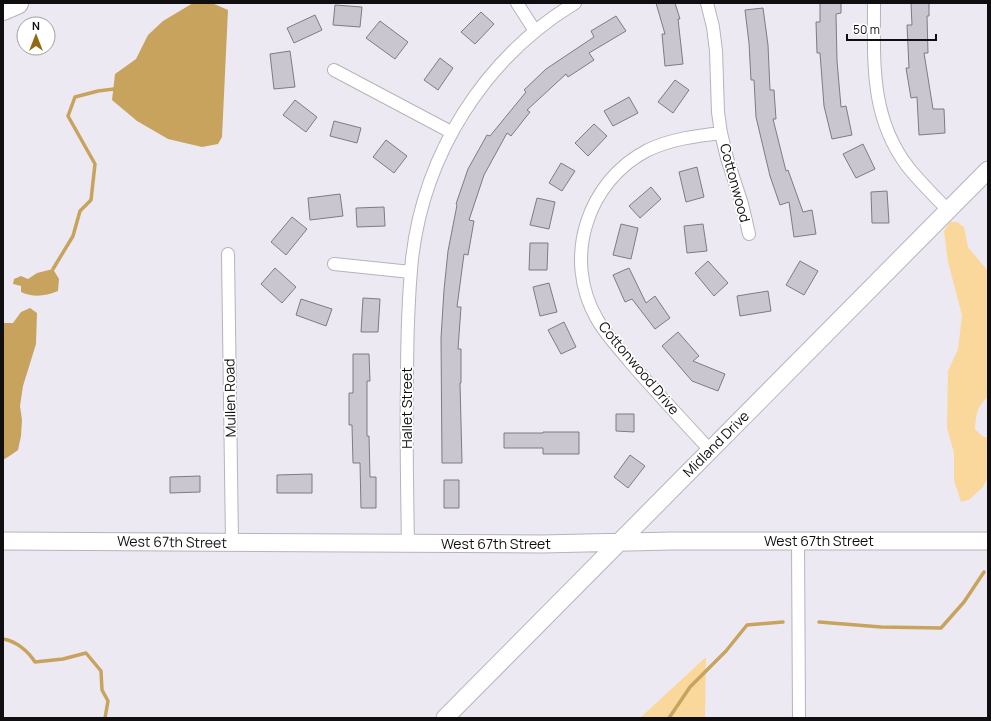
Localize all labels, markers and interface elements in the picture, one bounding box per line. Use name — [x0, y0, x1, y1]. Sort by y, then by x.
north arrow — [16, 16, 56, 56]
scale bar — [847, 16, 936, 42]
text: N — [32, 18, 40, 33]
text: 50 m — [853, 21, 880, 38]
street label: Cottonwood — [716, 141, 755, 224]
street label: Cottonwood Drive — [595, 317, 684, 418]
street label: Mullen Road — [219, 358, 240, 438]
street label: Hallet Street — [397, 367, 416, 449]
street label: Midland Drive — [678, 406, 753, 481]
street label: West 67th Street — [117, 531, 227, 552]
street label: West 67th Street — [764, 531, 874, 550]
street label: West 67th Street — [441, 534, 551, 553]

